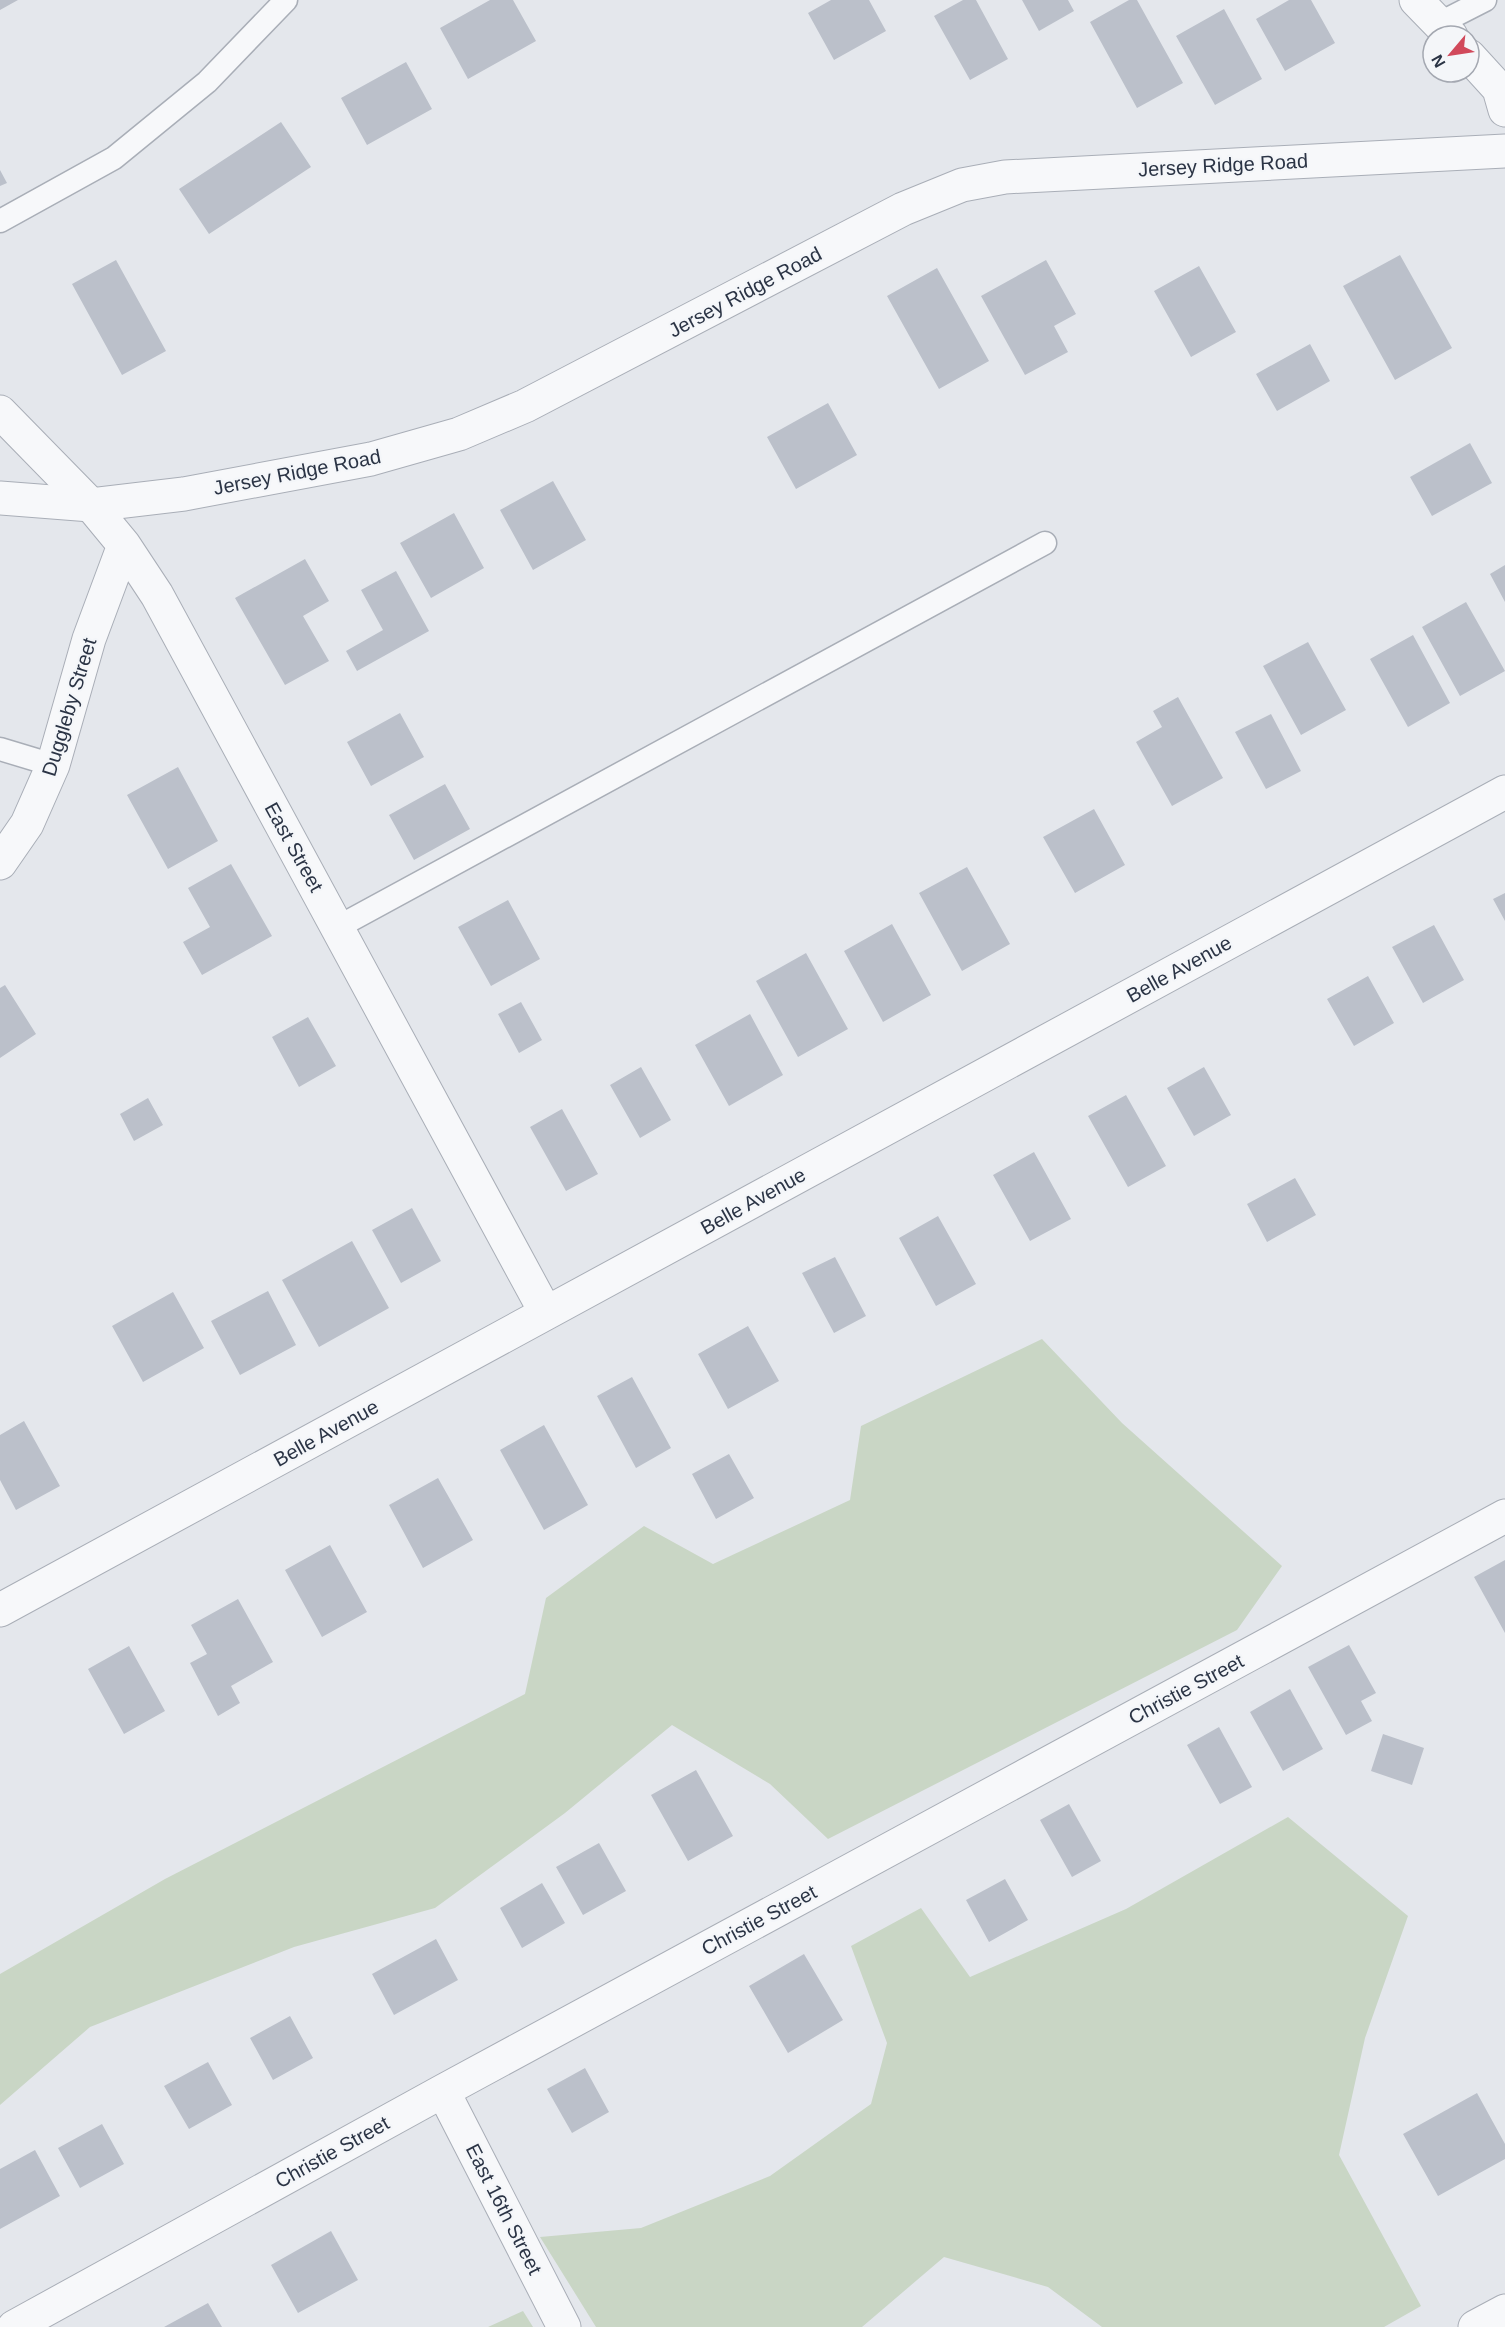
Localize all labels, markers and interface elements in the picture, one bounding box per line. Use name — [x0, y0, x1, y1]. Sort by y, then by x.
north arrow — [1421, 24, 1481, 84]
text: N — [1428, 52, 1449, 70]
street label: Jersey Ridge Road — [1137, 150, 1309, 180]
street label: Jersey Ridge Road — [665, 242, 825, 342]
street label: Jersey Ridge Road — [211, 445, 383, 499]
street label: Duggleby Street — [38, 635, 101, 779]
street label: East Street — [260, 798, 328, 896]
street label: Belle Avenue — [1123, 931, 1235, 1007]
street label: Belle Avenue — [697, 1163, 809, 1239]
street label: Belle Avenue — [270, 1395, 382, 1471]
street label: Christie Street — [1125, 1649, 1247, 1728]
street label: Christie Street — [698, 1880, 820, 1959]
street label: Christie Street — [271, 2111, 393, 2192]
street label: East 16th Street — [462, 2140, 547, 2278]

